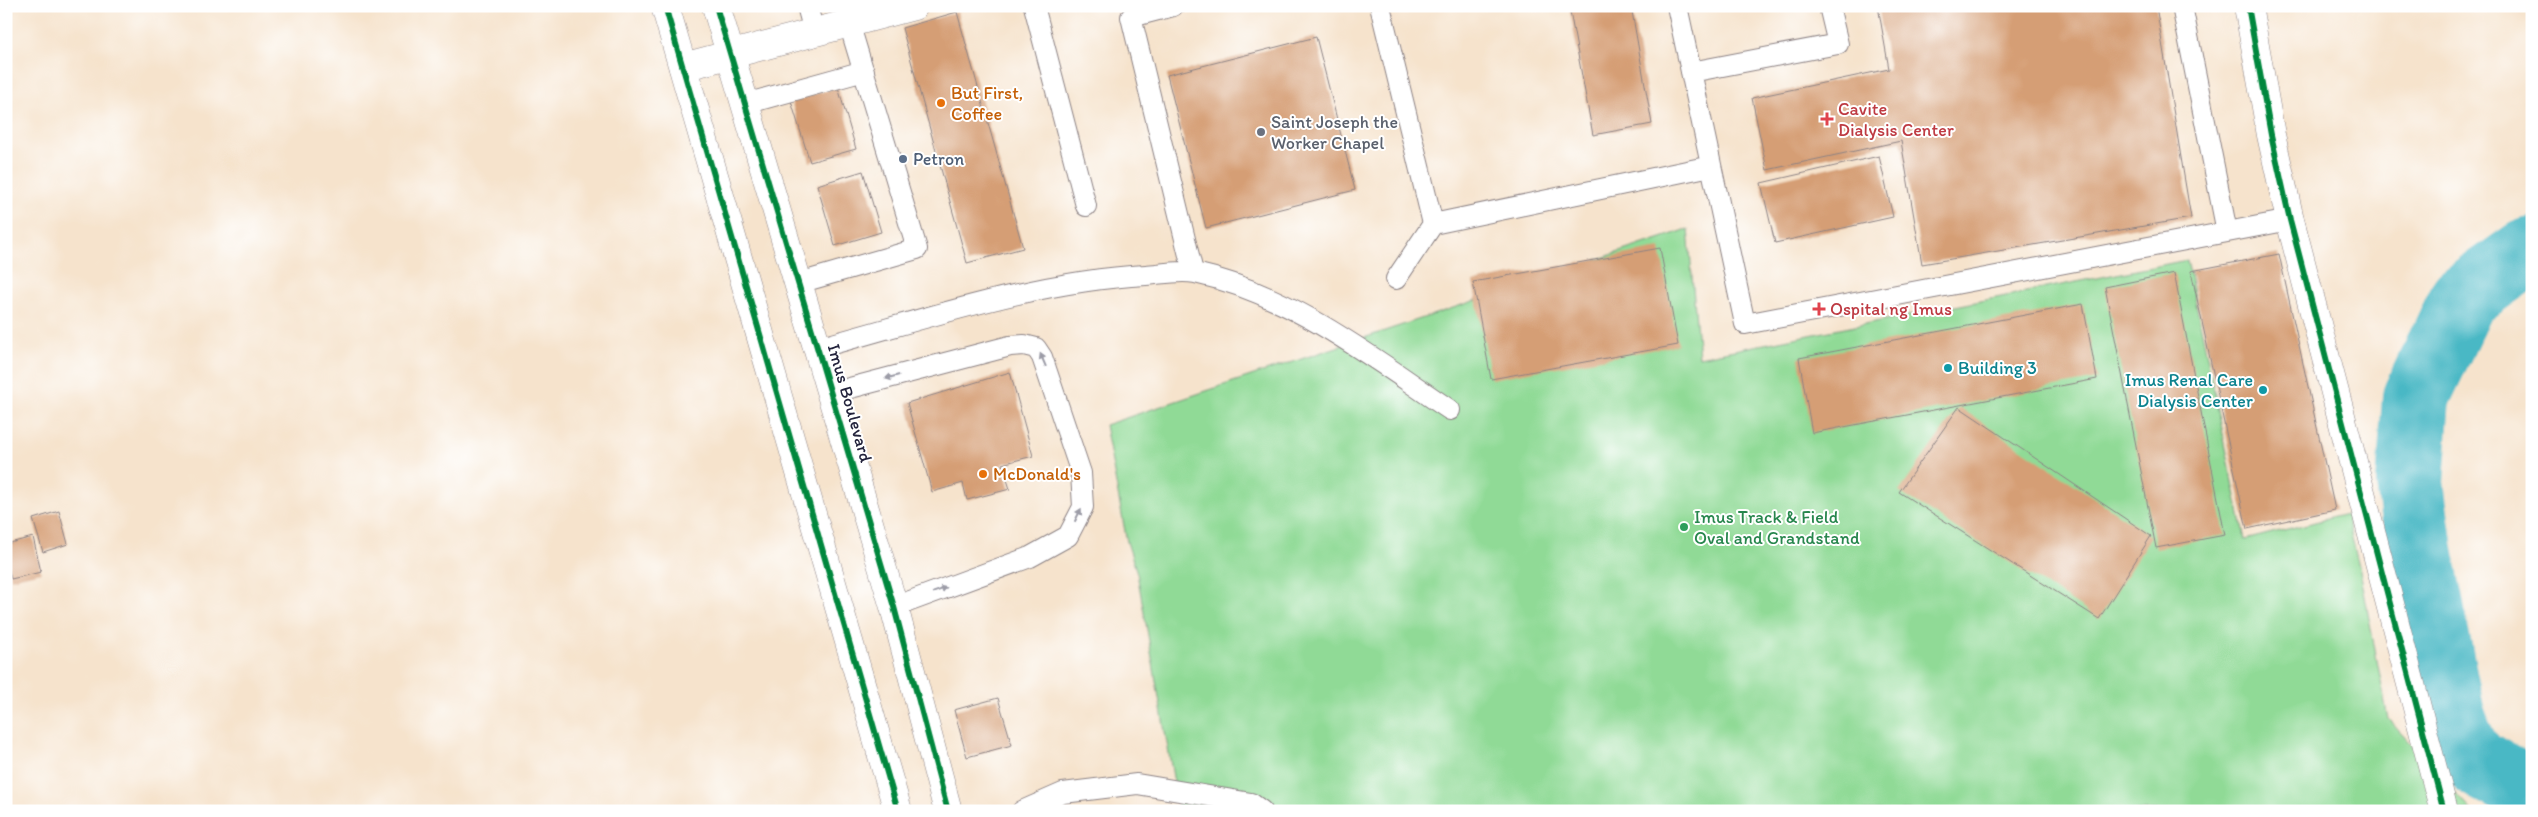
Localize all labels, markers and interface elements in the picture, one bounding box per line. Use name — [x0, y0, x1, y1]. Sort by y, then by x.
place label: But First, Coffee — [951, 82, 1023, 125]
marker: But First, Coffee — [935, 97, 947, 109]
place label: Cavite Dialysis Center — [1838, 98, 1955, 141]
place label: Saint Joseph the Worker Chapel — [1271, 111, 1398, 154]
marker: Cavite Dialysis Center — [1820, 112, 1834, 126]
marker: Saint Joseph the Worker Chapel — [1255, 126, 1267, 138]
place label: Petron — [913, 148, 964, 170]
marker: Petron — [897, 153, 909, 165]
place label: Ospital ng Imus — [1830, 298, 1952, 320]
marker: Ospital ng Imus — [1812, 302, 1826, 316]
street label: Imus Boulevard — [823, 341, 877, 465]
one-way arrow — [1038, 353, 1046, 367]
place label: Building 3 — [1958, 357, 2037, 379]
marker: Building 3 — [1942, 362, 1954, 374]
place label: Imus Renal Care Dialysis Center — [2125, 369, 2254, 412]
one-way arrow — [885, 373, 900, 381]
marker: Imus Renal Care Dialysis Center — [2257, 384, 2269, 396]
place label: McDonald's — [993, 463, 1081, 485]
marker: McDonald's — [977, 468, 989, 480]
place label: Imus Track & Field Oval and Grandstand — [1694, 506, 1860, 549]
one-way arrow — [1074, 508, 1083, 523]
marker: Imus Track & Field Oval and Grandstand — [1678, 521, 1690, 533]
one-way arrow — [933, 586, 948, 594]

